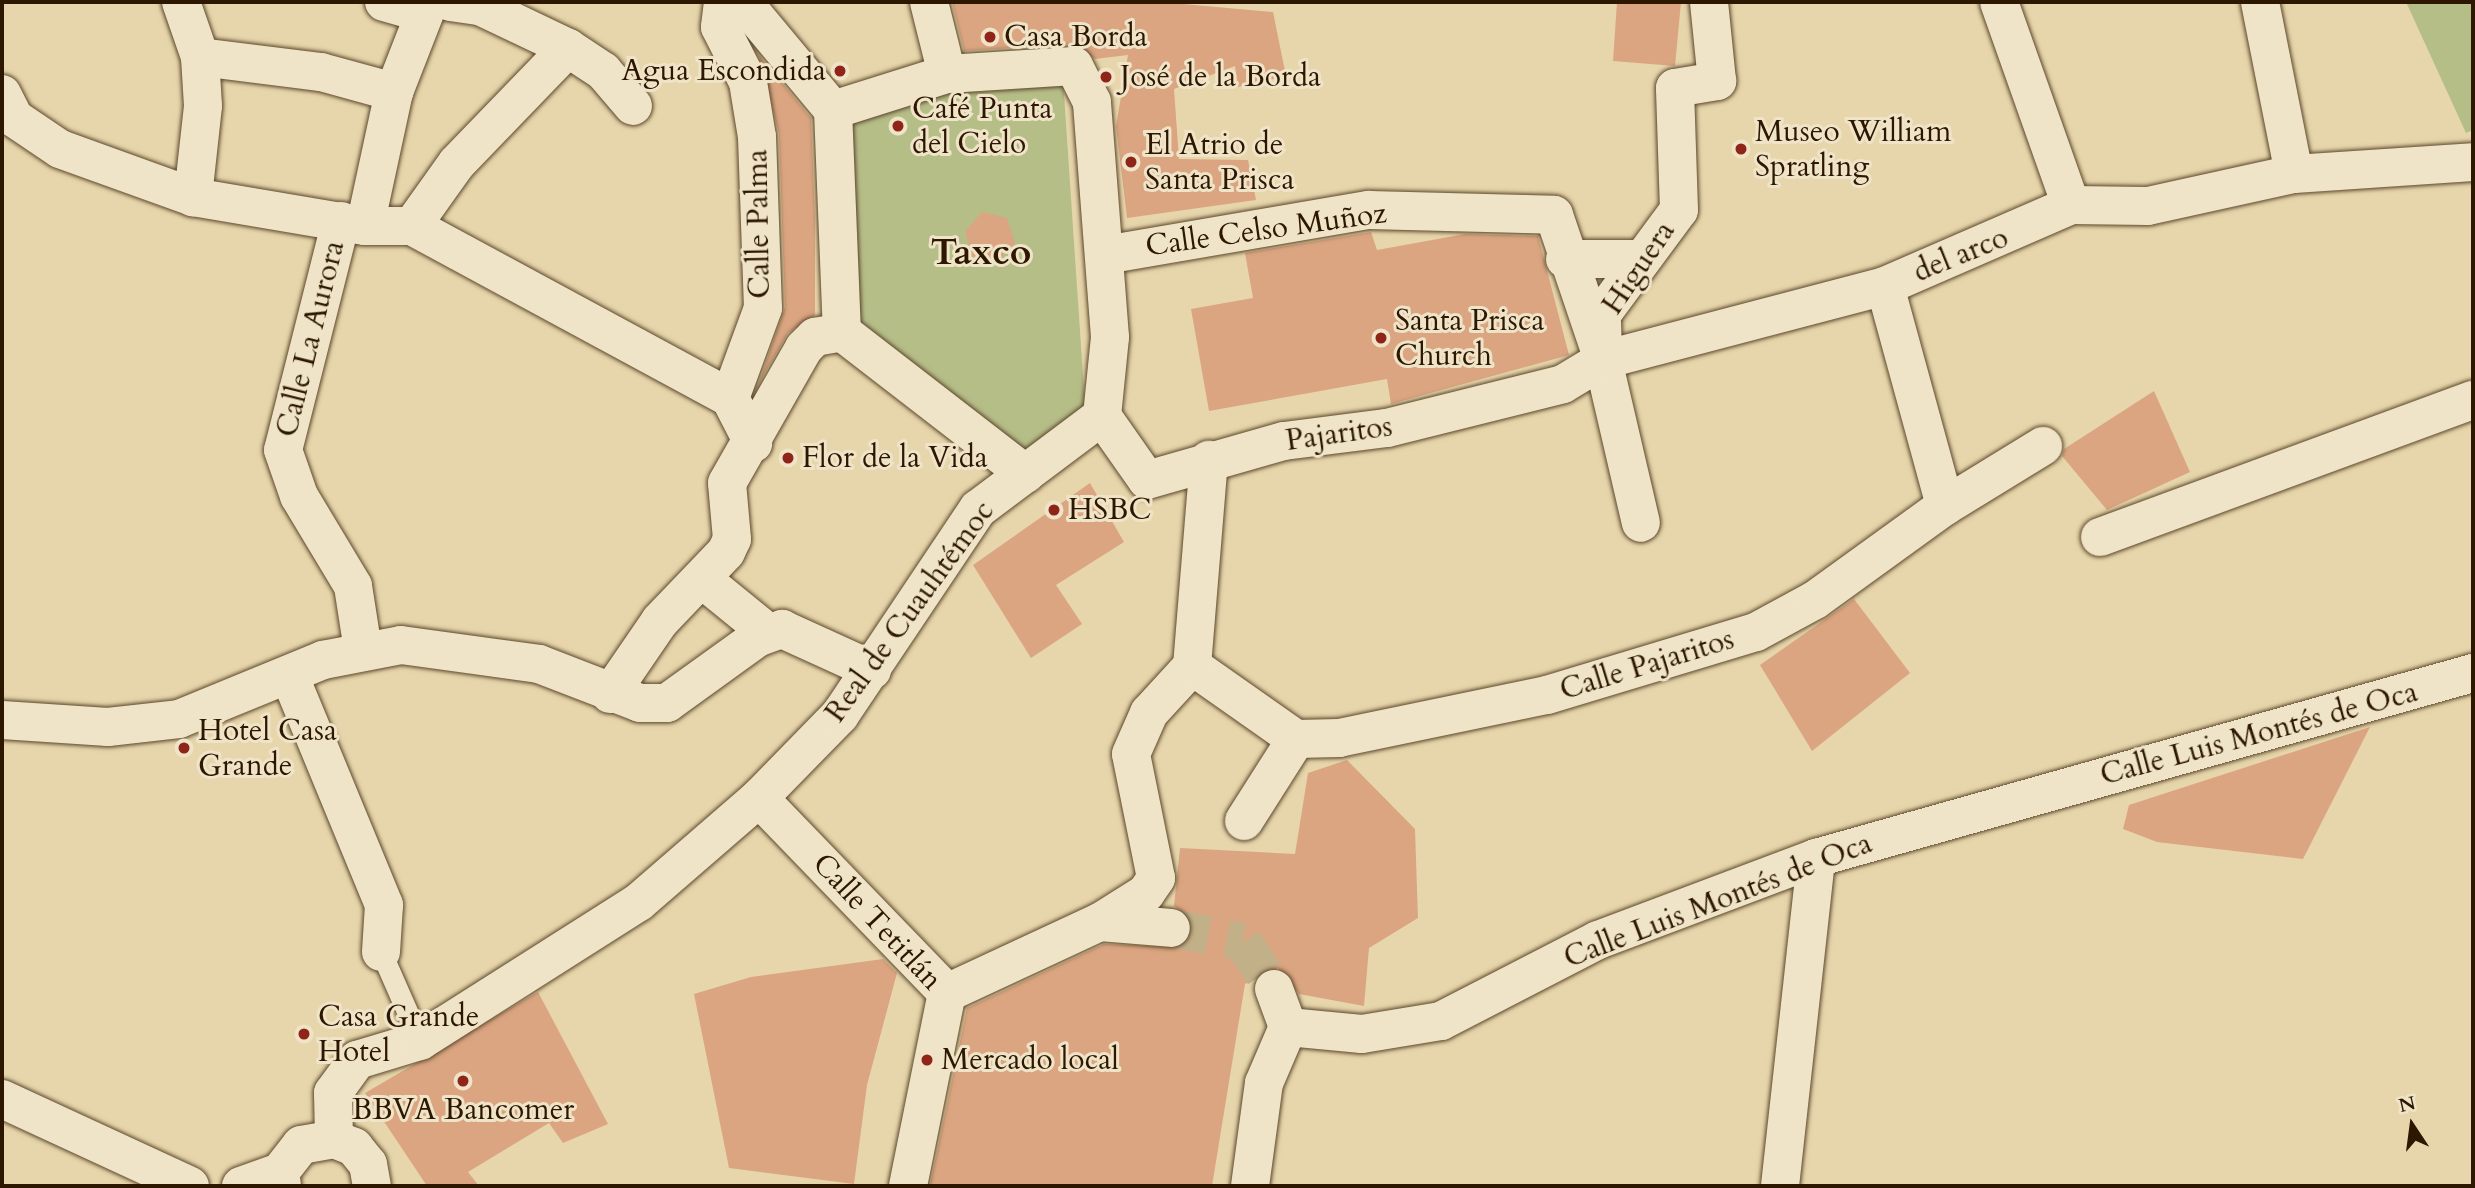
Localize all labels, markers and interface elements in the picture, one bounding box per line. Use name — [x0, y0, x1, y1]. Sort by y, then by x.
place label: Casa Borda — [1004, 19, 1147, 55]
marker: Casa Borda — [982, 29, 998, 45]
place label: Agua Escondida — [622, 53, 826, 89]
place label: José de la Borda — [1120, 59, 1321, 95]
marker: Agua Escondida — [832, 63, 848, 79]
marker: José de la Borda — [1098, 69, 1114, 85]
place label: Café Punta del Cielo — [912, 91, 1052, 162]
place label: Museo William Spratling — [1755, 114, 1951, 184]
marker: Café Punta del Cielo — [890, 118, 906, 134]
place label: El Atrio de Santa Prisca — [1145, 127, 1294, 198]
marker: Museo William Spratling — [1733, 141, 1749, 157]
street label: Calle Palma — [740, 149, 778, 299]
marker: El Atrio de Santa Prisca — [1123, 154, 1139, 170]
street label: Calle Celso Muñoz — [1143, 195, 1389, 265]
street label: Higuera — [1595, 215, 1683, 321]
street label: del arco — [1908, 220, 2014, 290]
district label: Taxco — [931, 230, 1031, 274]
street label: Calle La Aurora — [269, 237, 353, 441]
place label: Santa Prisca Church — [1395, 303, 1544, 374]
marker: Santa Prisca Church — [1373, 330, 1389, 346]
street label: Pajaritos — [1283, 409, 1395, 459]
place label: Flor de la Vida — [802, 440, 988, 476]
marker: Flor de la Vida — [780, 450, 796, 466]
place label: HSBC — [1068, 492, 1151, 528]
street label: Real de Cuauhtémoc — [818, 494, 1002, 730]
marker: HSBC — [1046, 502, 1062, 518]
street label: Calle Pajaritos — [1556, 621, 1738, 709]
street label: Calle Luis Montés de Oca — [2096, 674, 2422, 794]
place label: Hotel Casa Grande — [198, 713, 337, 784]
marker: Hotel Casa Grande — [176, 740, 192, 756]
street label: Calle Luis Montés de Oca — [1559, 826, 1877, 976]
street label: Calle Tetitlán — [805, 846, 949, 998]
place label: Casa Grande Hotel — [318, 999, 479, 1070]
marker: Casa Grande Hotel — [296, 1026, 312, 1042]
place label: Mercado local — [941, 1042, 1119, 1078]
marker: Mercado local — [919, 1052, 935, 1068]
marker: BBVA Bancomer — [455, 1073, 471, 1089]
north arrow — [2377, 1090, 2447, 1160]
text: N — [2396, 1090, 2418, 1119]
place label: BBVA Bancomer — [352, 1092, 574, 1128]

